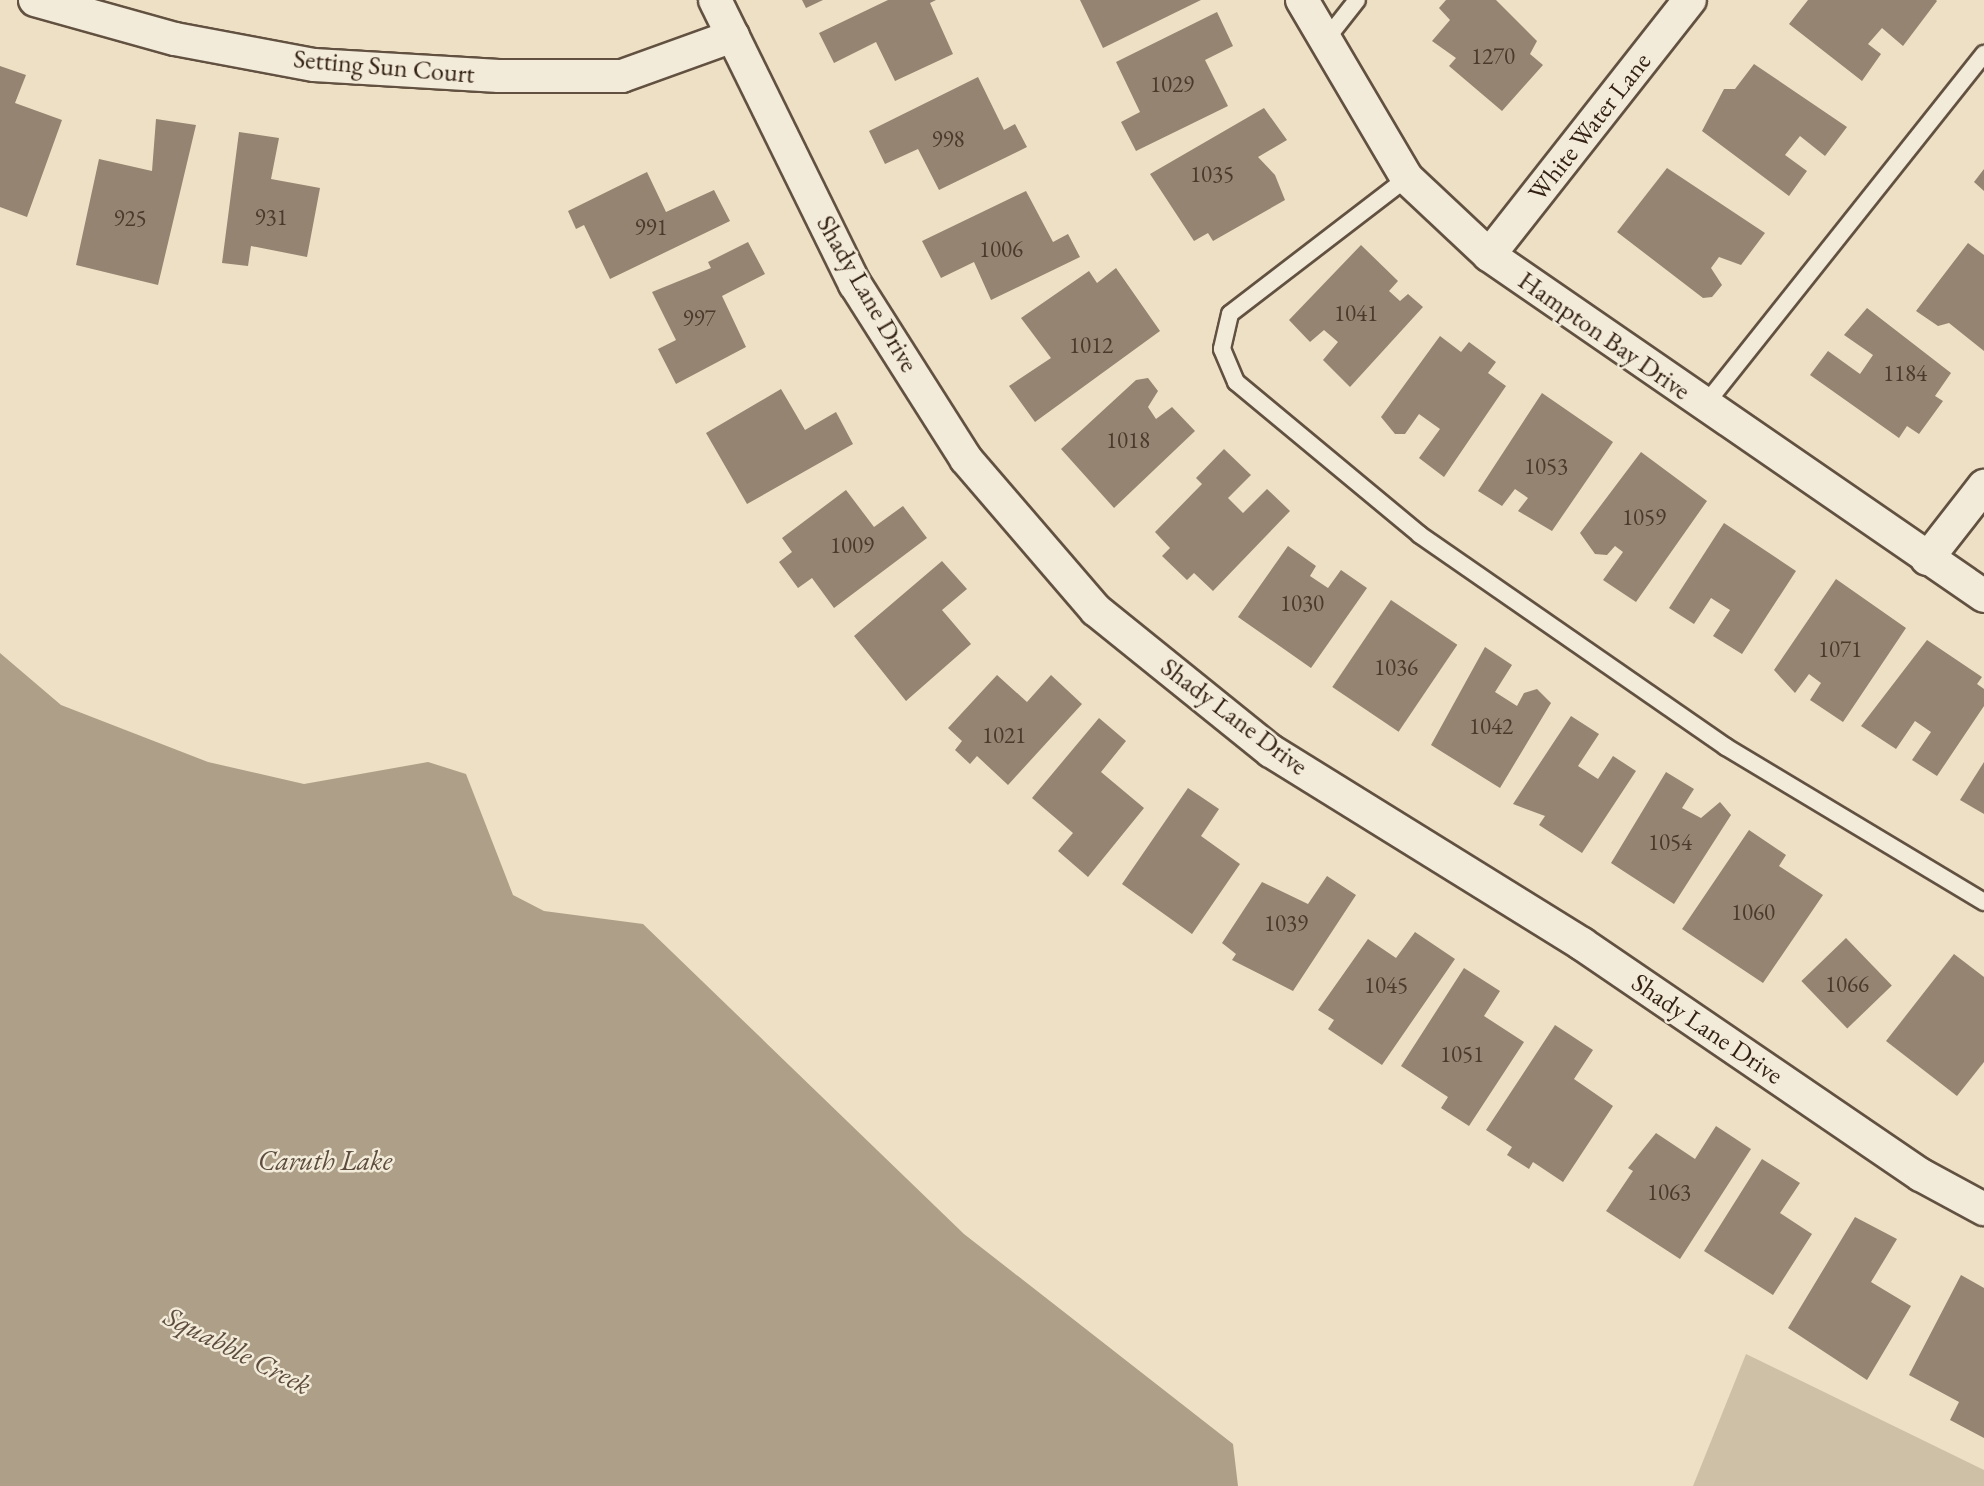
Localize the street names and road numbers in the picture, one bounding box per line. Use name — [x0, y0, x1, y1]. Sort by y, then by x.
street label: Setting Sun Court — [292, 44, 476, 90]
street label: White Water Lane — [1522, 46, 1658, 208]
street label: Shady Lane Drive — [810, 210, 924, 378]
street label: Hampton Bay Drive — [1512, 265, 1696, 407]
street label: Shady Lane Drive — [1154, 652, 1314, 782]
street label: Shady Lane Drive — [1625, 967, 1789, 1091]

